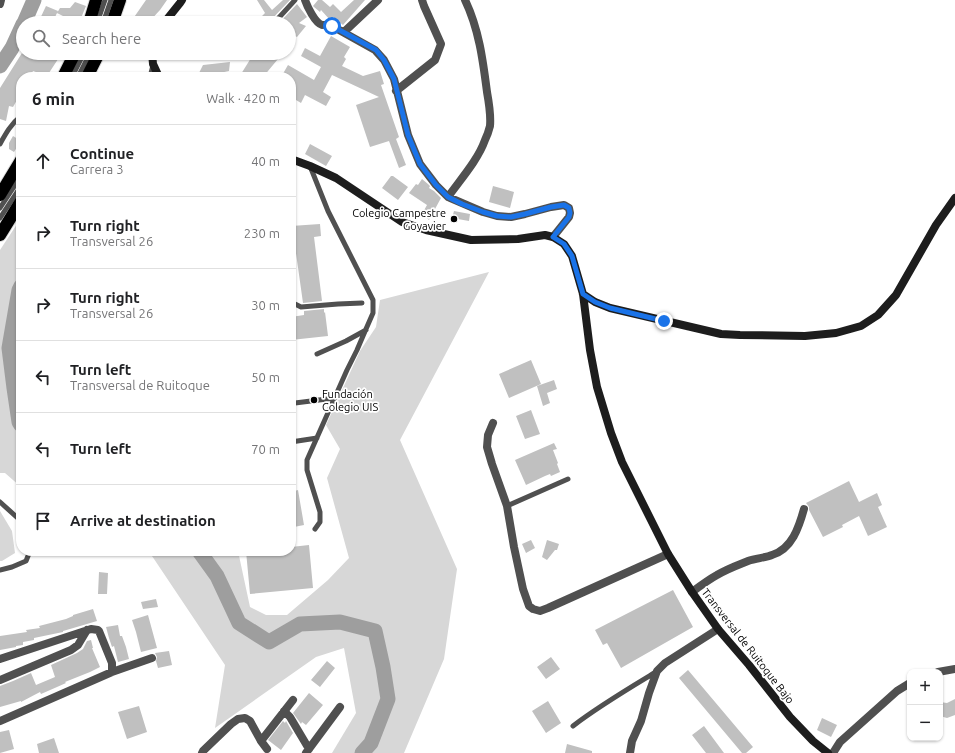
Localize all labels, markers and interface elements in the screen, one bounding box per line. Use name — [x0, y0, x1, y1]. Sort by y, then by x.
search box — [16, 16, 296, 60]
route start — [323, 17, 341, 35]
icon: search — [30, 27, 52, 49]
text: Search here — [62, 30, 141, 47]
text: 6 min — [32, 89, 75, 108]
text: Walk · 420 m — [206, 91, 280, 105]
text: Continue — [70, 145, 134, 162]
icon: ahead — [32, 150, 54, 172]
text: 40 m — [251, 154, 280, 168]
text: Carrera 3 — [70, 162, 124, 176]
place label: Colegio Campestre Goyavier — [352, 207, 447, 232]
marker: Colegio Campestre Goyavier — [449, 214, 459, 224]
text: Turn right — [70, 217, 140, 234]
icon: right — [32, 222, 54, 244]
text: 230 m — [244, 226, 280, 240]
text: Transversal 26 — [70, 234, 153, 248]
text: Turn right — [70, 289, 140, 306]
icon: right — [32, 294, 54, 316]
text: 30 m — [251, 298, 280, 312]
text: Transversal 26 — [70, 306, 153, 320]
route end — [655, 312, 673, 330]
text: Turn left — [70, 361, 131, 378]
icon: left — [32, 366, 54, 388]
text: 50 m — [251, 370, 280, 384]
text: Transversal de Ruitoque — [70, 378, 210, 392]
place label: Fundación Colegio UIS — [322, 388, 378, 413]
marker: Fundación Colegio UIS — [309, 395, 319, 405]
icon: left — [32, 438, 54, 460]
text: Turn left — [70, 440, 131, 457]
text: 70 m — [251, 442, 280, 456]
icon: arrive — [32, 510, 54, 532]
text: Arrive at destination — [70, 512, 216, 529]
street label: Transversal de Ruitoque Bajo — [699, 586, 797, 706]
map controls — [907, 669, 943, 741]
button: + — [907, 669, 943, 705]
button: − — [907, 705, 943, 741]

